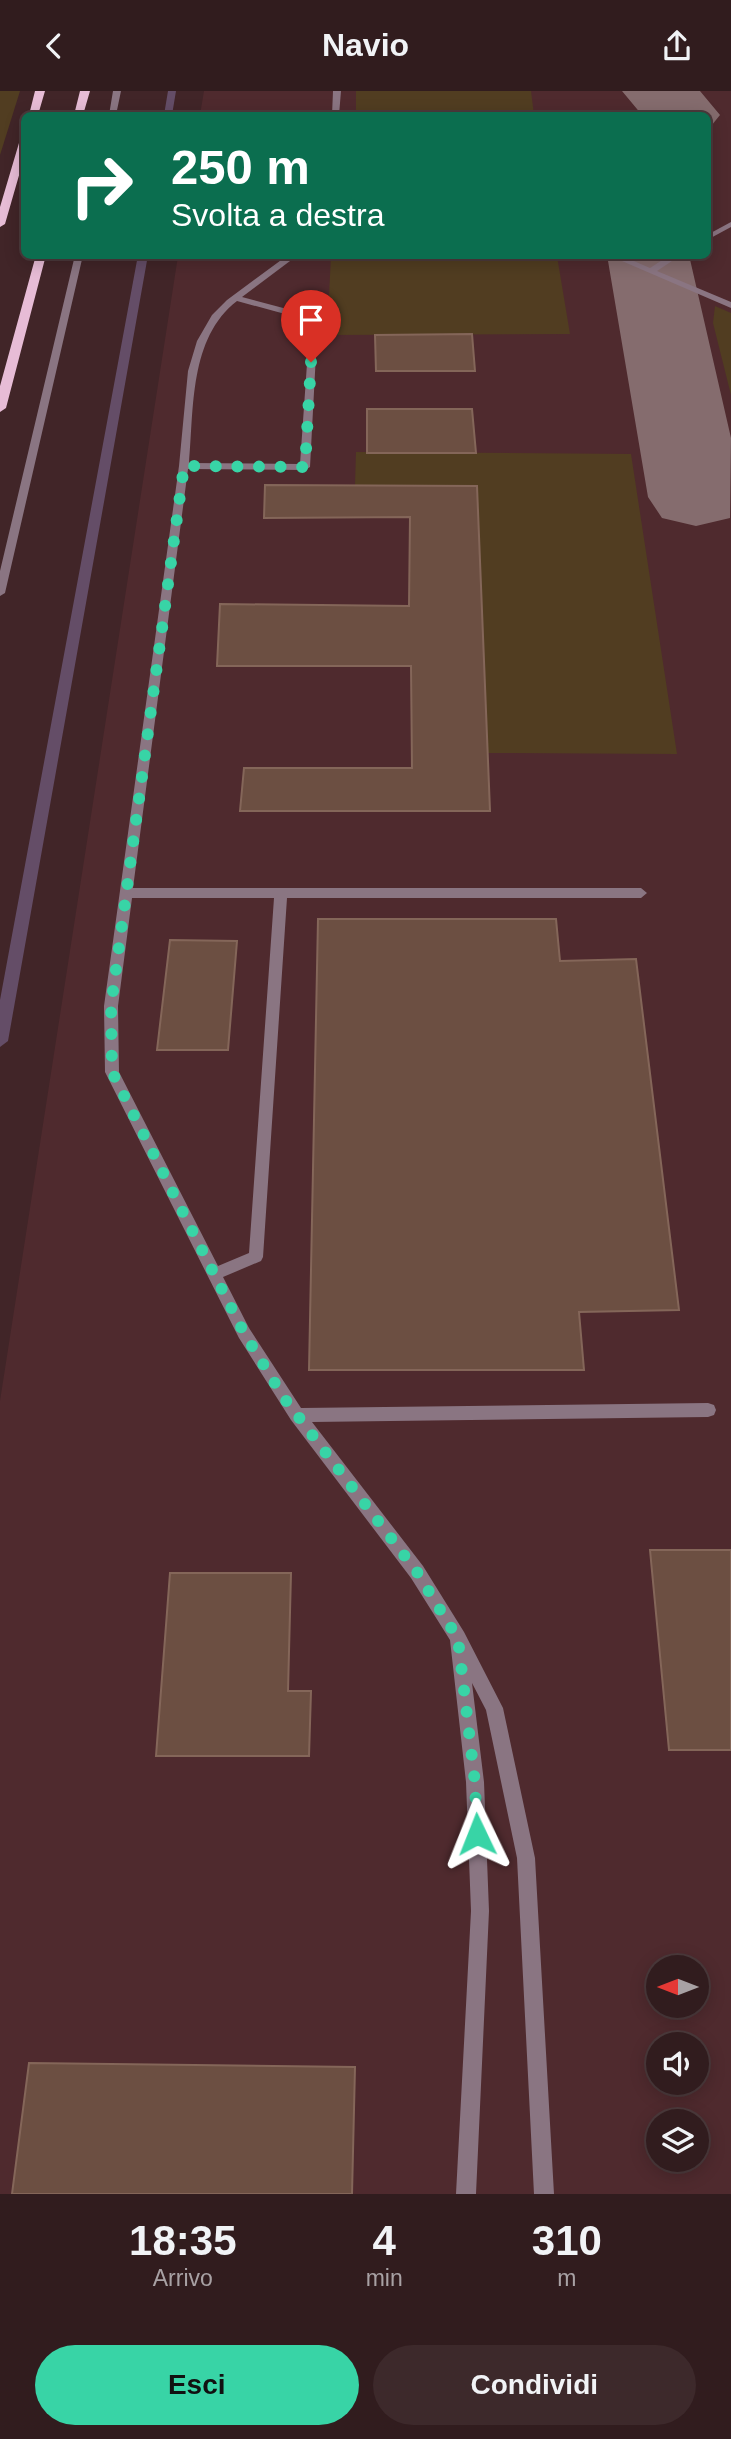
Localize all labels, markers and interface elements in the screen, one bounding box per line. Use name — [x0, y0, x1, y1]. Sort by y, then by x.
icon: back — [35, 27, 73, 65]
text: Navio — [322, 27, 409, 63]
icon: share — [658, 27, 696, 65]
icon: right — [56, 140, 147, 231]
text: 250 m — [171, 140, 310, 194]
text: Svolta a destra — [171, 197, 384, 233]
pin — [281, 290, 341, 362]
icon: arrive — [292, 301, 330, 339]
position arrow — [440, 1797, 514, 1871]
north arrow — [646, 1955, 709, 2018]
map controls — [646, 1955, 709, 2172]
button: sound — [646, 2032, 709, 2095]
button: layers — [646, 2109, 709, 2172]
text: 18:35 — [129, 2217, 237, 2264]
text: 4 — [372, 2217, 396, 2264]
text: 310 — [532, 2217, 602, 2264]
text: Arrivo — [153, 2265, 213, 2291]
text: min — [366, 2265, 403, 2291]
text: m — [557, 2265, 576, 2291]
button: Esci — [35, 2345, 359, 2425]
button: Condividi — [373, 2345, 696, 2425]

